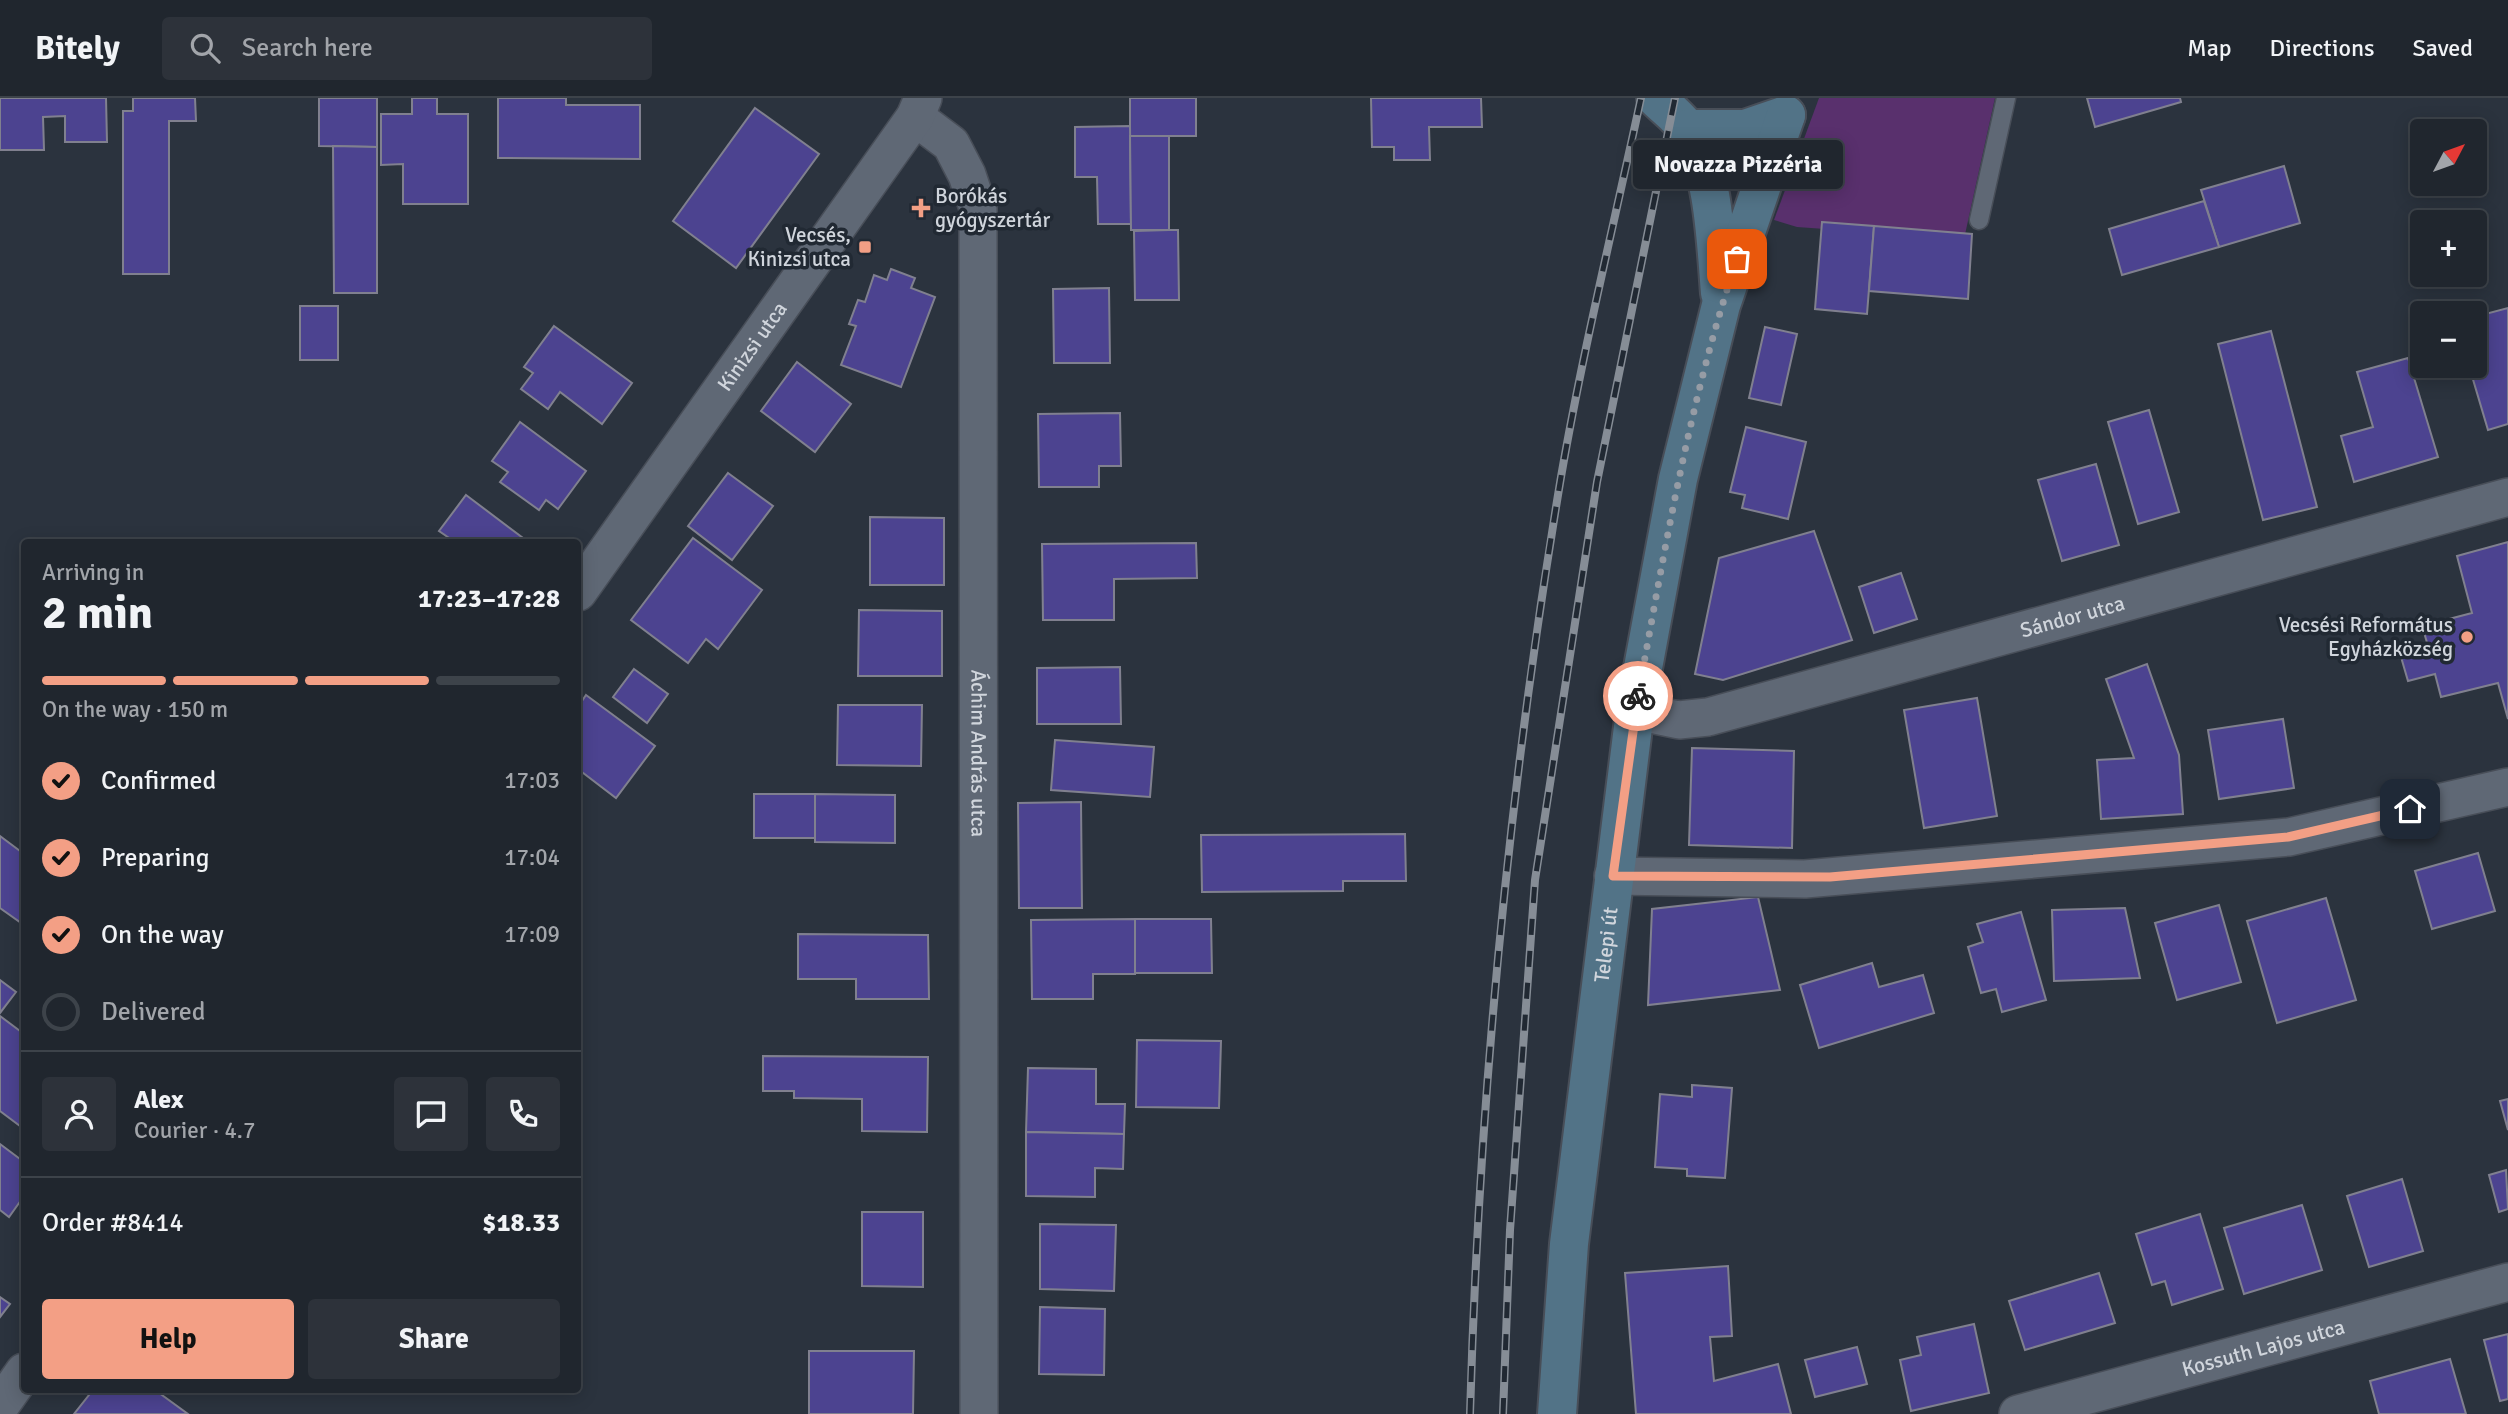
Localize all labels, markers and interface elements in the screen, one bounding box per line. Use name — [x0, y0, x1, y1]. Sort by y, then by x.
search box — [162, 17, 652, 80]
text: Bitely — [35, 28, 120, 69]
icon: search — [186, 29, 224, 67]
text: Search here — [242, 32, 373, 64]
text: Map — [2187, 33, 2232, 63]
text: Directions — [2270, 33, 2375, 63]
text: Saved — [2413, 33, 2473, 63]
north arrow — [2410, 119, 2487, 196]
map controls — [2410, 119, 2487, 378]
callout: Novazza Pizzéria — [1632, 140, 1842, 189]
text: Novazza Pizzéria — [1654, 150, 1822, 179]
place label: Borókás gyógyszertár — [935, 183, 1050, 233]
marker: Borókás gyógyszertár — [913, 200, 929, 216]
button: + — [2410, 210, 2487, 287]
place label: Vecsés, Kinizsi utca — [748, 222, 851, 272]
pin — [1707, 229, 1767, 289]
marker: Vecsés, Kinizsi utca — [857, 239, 873, 255]
icon: bag — [1718, 240, 1756, 278]
street label: Kinizsi utca — [712, 297, 793, 396]
button: − — [2410, 301, 2487, 378]
text: Arriving in — [42, 558, 144, 587]
text: 17:23–17:28 — [418, 583, 560, 615]
text: 2 min — [42, 585, 153, 641]
street label: Sándor utca — [2017, 590, 2128, 644]
place label: Vecsési Református Egyházközség — [2279, 612, 2453, 662]
marker: Vecsési Református Egyházközség — [2459, 629, 2475, 645]
courier — [1603, 661, 1673, 731]
street label: Áchim András utca — [965, 669, 992, 837]
icon: bike — [1619, 677, 1657, 715]
text: On the way · 150 m — [42, 695, 228, 724]
icon: check — [42, 762, 80, 800]
text: Confirmed — [101, 765, 216, 797]
text: 17:03 — [504, 766, 560, 795]
pin — [2380, 779, 2440, 839]
icon: home — [2391, 790, 2429, 828]
icon: check — [42, 839, 80, 877]
text: Preparing — [101, 842, 209, 874]
text: 17:04 — [504, 843, 560, 872]
street label: Telepi út — [1588, 905, 1624, 984]
icon: check — [42, 916, 80, 954]
text: On the way — [101, 919, 224, 951]
text: 17:09 — [504, 920, 560, 949]
text: Delivered — [101, 996, 206, 1028]
button: person — [42, 1077, 116, 1151]
button: chat — [394, 1077, 468, 1151]
button: phone — [486, 1077, 560, 1151]
text: Alex — [134, 1084, 184, 1116]
text: Courier · 4.7 — [134, 1116, 255, 1145]
text: Order #8414 — [42, 1207, 183, 1239]
text: $18.33 — [482, 1207, 560, 1239]
button: Help — [42, 1299, 294, 1379]
button: Share — [308, 1299, 560, 1379]
street label: Kossuth Lajos utca — [2179, 1314, 2348, 1382]

